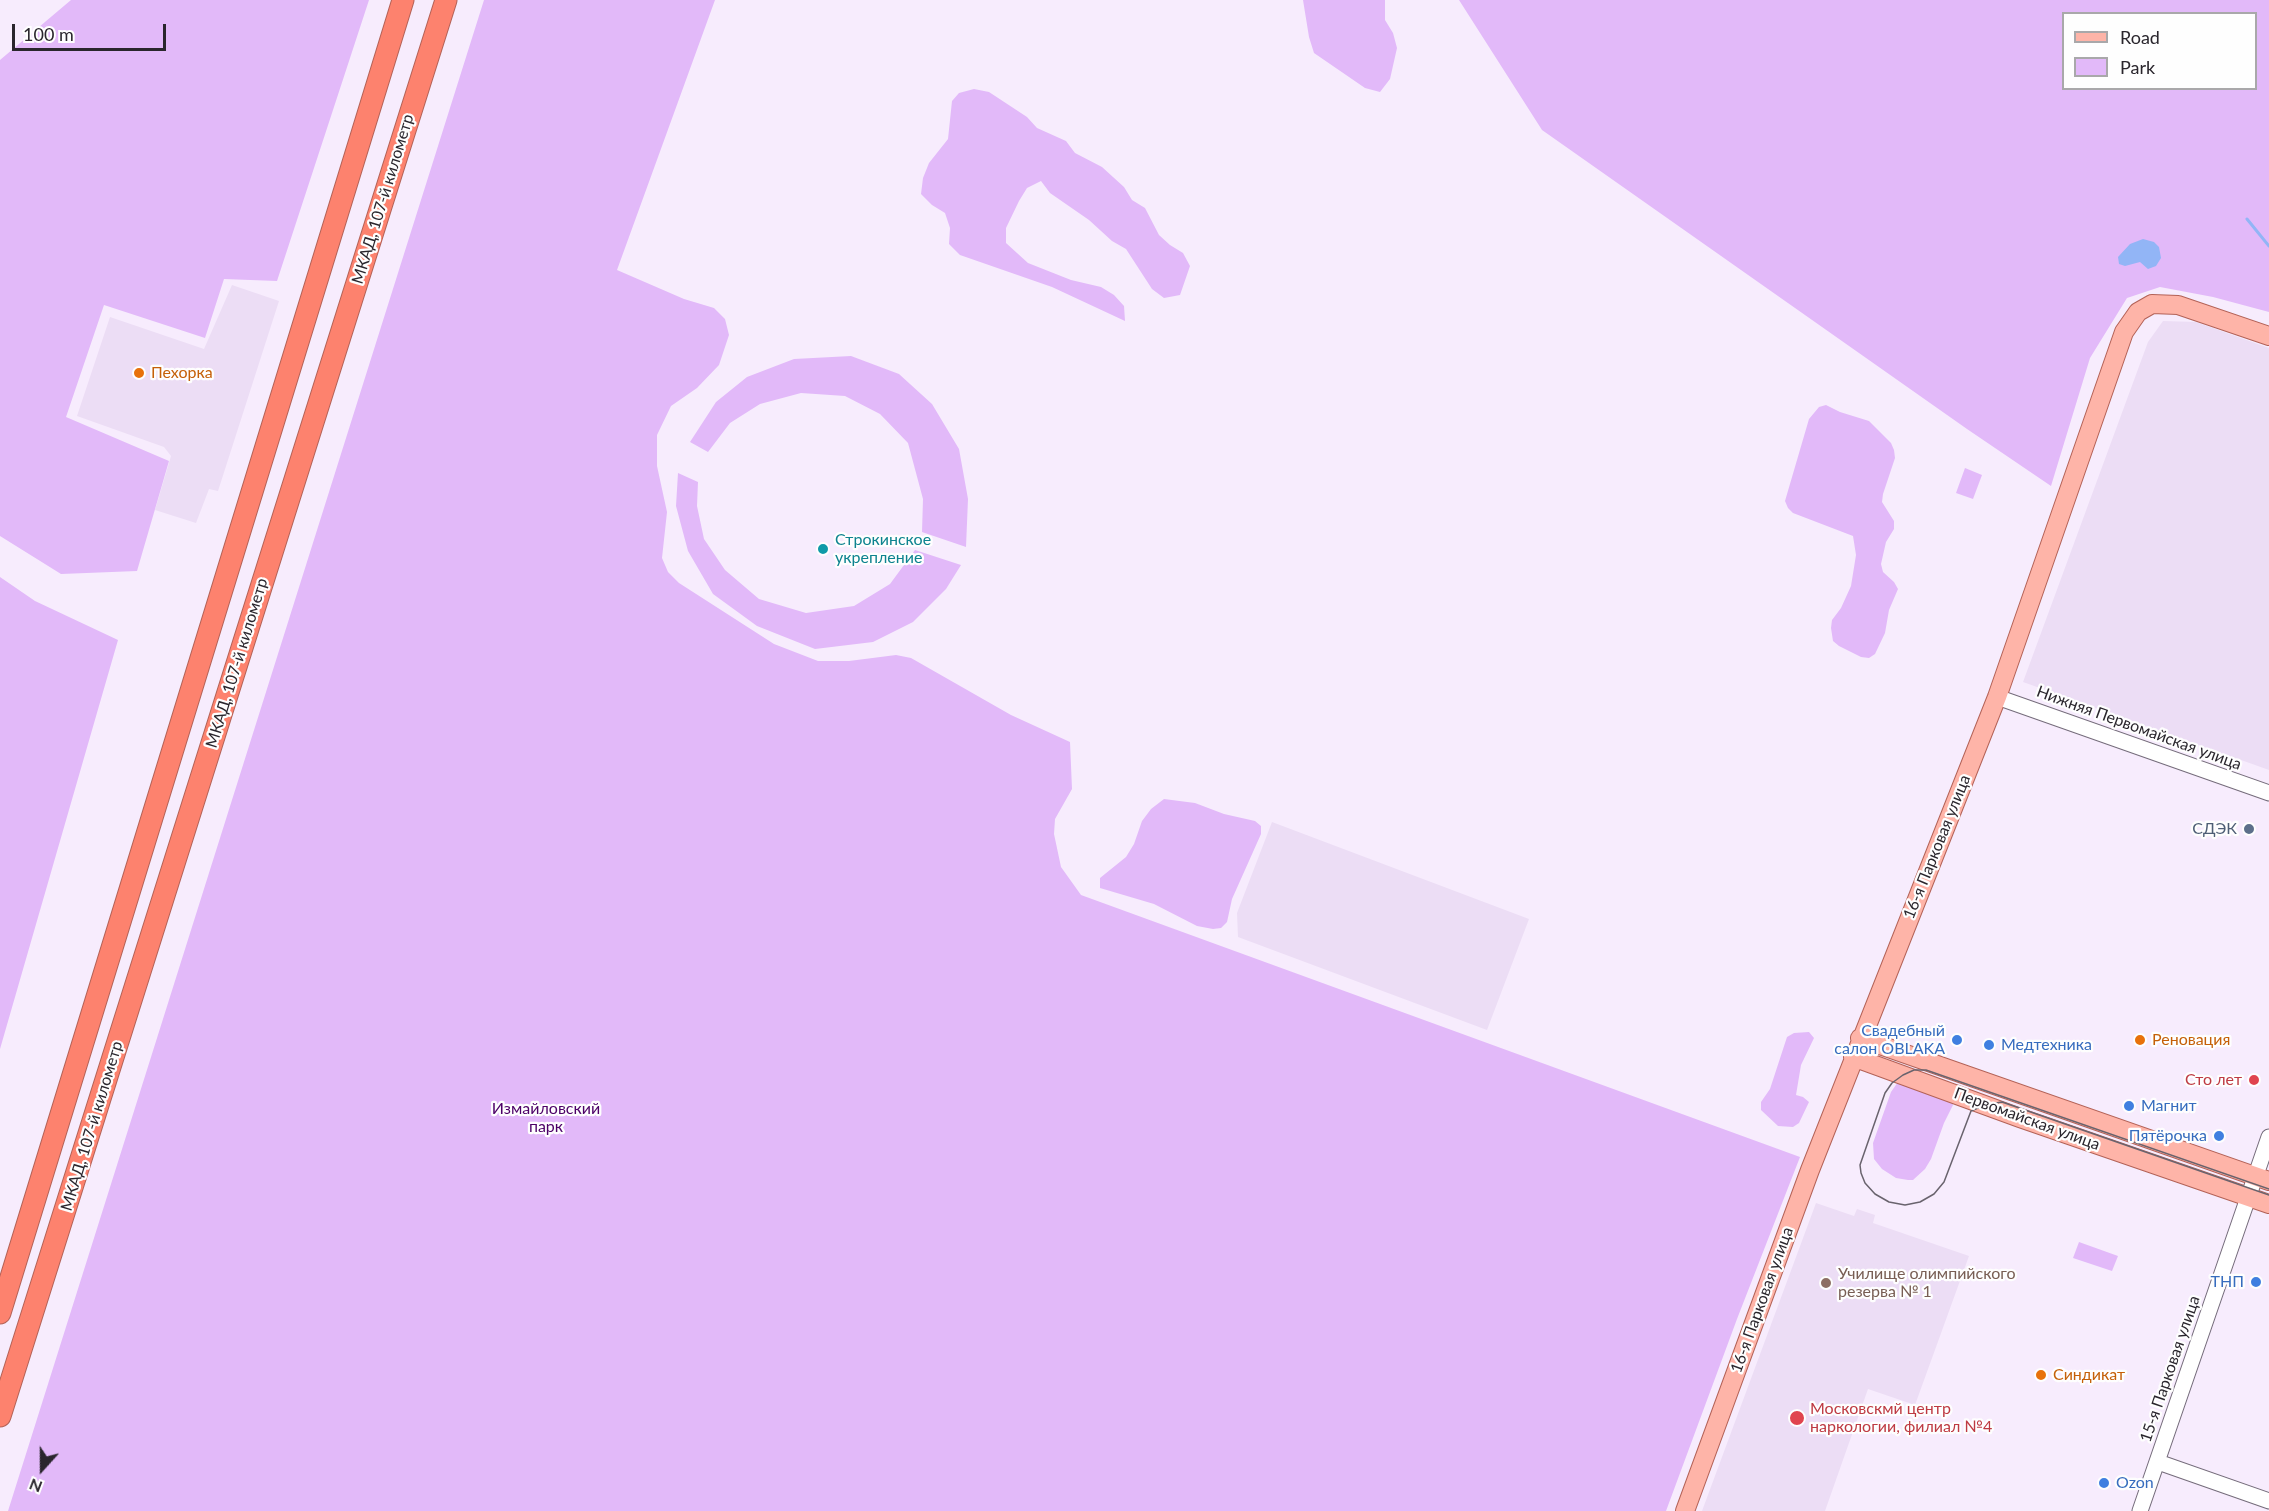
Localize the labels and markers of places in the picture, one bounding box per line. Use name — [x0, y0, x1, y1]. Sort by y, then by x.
place label: Пехорка — [151, 363, 213, 383]
marker: Пехорка — [132, 366, 146, 380]
place label: Строкинское укрепление — [835, 530, 931, 568]
marker: Строкинское укрепление — [816, 542, 830, 556]
place label: СДЭК — [2192, 819, 2237, 839]
marker: СДЭК — [2242, 822, 2256, 836]
place label: Свадебный салон OBLAKA — [1834, 1021, 1945, 1059]
place label: Реновация — [2152, 1030, 2230, 1050]
marker: Свадебный салон OBLAKA — [1950, 1033, 1964, 1047]
marker: Реновация — [2133, 1033, 2147, 1047]
place label: Медтехника — [2001, 1035, 2092, 1055]
marker: Медтехника — [1982, 1038, 1996, 1052]
place label: Сто лет — [2185, 1070, 2242, 1090]
marker: Сто лет — [2247, 1073, 2261, 1087]
place label: Магнит — [2141, 1096, 2196, 1116]
marker: Магнит — [2122, 1099, 2136, 1113]
place label: Пятёрочка — [2129, 1126, 2207, 1146]
marker: Пятёрочка — [2212, 1129, 2226, 1143]
place label: Училище олимпийского резерва № 1 — [1838, 1264, 2016, 1302]
place label: ТНП — [2211, 1272, 2244, 1292]
marker: ТНП — [2249, 1275, 2263, 1289]
marker: Училище олимпийского резерва № 1 — [1819, 1276, 1833, 1290]
place label: Синдикат — [2053, 1365, 2125, 1385]
marker: Синдикат — [2034, 1368, 2048, 1382]
place label: Московскмй центр наркологии, филиал №4 — [1810, 1399, 1992, 1437]
marker: Московскмй центр наркологии, филиал №4 — [1788, 1409, 1806, 1427]
place label: Ozon — [2116, 1473, 2154, 1493]
marker: Ozon — [2097, 1476, 2111, 1490]

